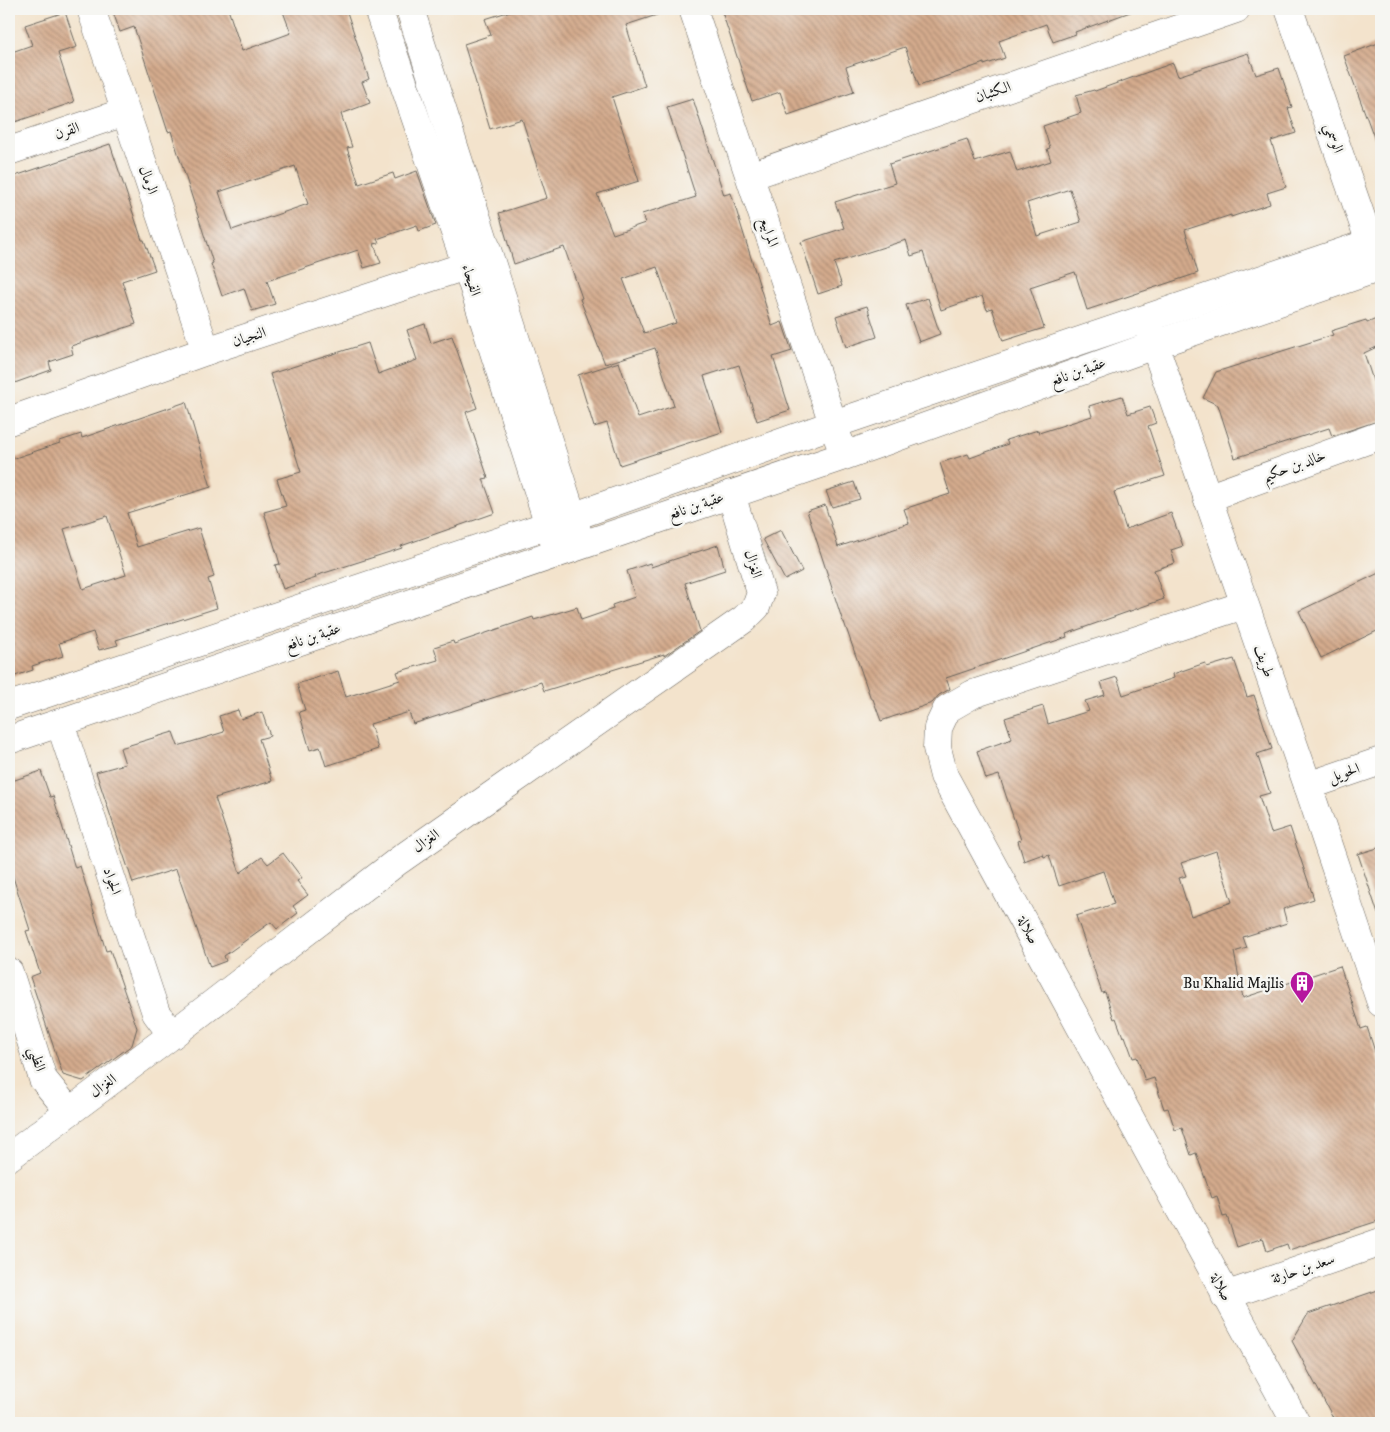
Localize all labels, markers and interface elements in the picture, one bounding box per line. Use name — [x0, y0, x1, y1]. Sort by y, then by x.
street label: الكثبان — [973, 77, 1013, 107]
street label: القرن — [52, 118, 82, 144]
street label: الوسمي — [1316, 121, 1348, 157]
street label: الرمال — [134, 163, 162, 197]
street label: المرابيع — [751, 214, 783, 251]
street label: الفيحاء — [457, 262, 485, 298]
street label: النجيان — [230, 323, 268, 351]
street label: عقبة بن نافع — [1048, 353, 1110, 395]
street label: خالد بن حكيم — [1260, 446, 1330, 491]
street label: عقبة بن نافع — [666, 488, 728, 528]
street label: الغزال — [740, 547, 766, 581]
street label: عقبة بن نافع — [283, 619, 345, 659]
street label: طريف — [1250, 642, 1278, 680]
street label: الحويل — [1326, 759, 1363, 788]
street label: الغزال — [409, 825, 443, 857]
street label: الجواد — [98, 865, 126, 897]
street label: صلالة — [1012, 912, 1043, 947]
building icon: Bu Khalid Majlis — [1289, 970, 1315, 1004]
place label: Bu Khalid Majlis — [1183, 974, 1284, 993]
street label: الظبي — [20, 1044, 50, 1075]
street label: الغزال — [86, 1070, 120, 1102]
street label: سعد بن حارثة — [1269, 1249, 1337, 1289]
street label: صلالة — [1205, 1269, 1236, 1304]

